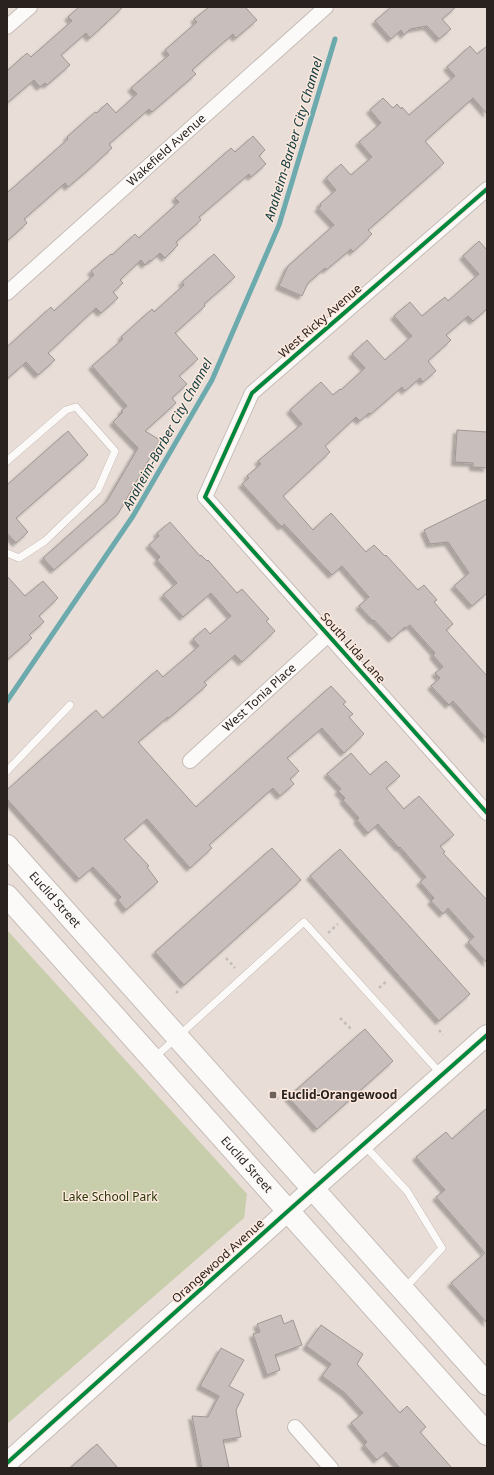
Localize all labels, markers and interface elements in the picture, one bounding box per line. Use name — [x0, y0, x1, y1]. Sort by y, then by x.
water label: Anaheim-Barber City Channel — [259, 54, 327, 224]
street label: Wakefield Avenue — [123, 110, 209, 190]
street label: West Ricky Avenue — [274, 280, 365, 361]
water label: Anaheim-Barber City Channel — [117, 355, 216, 514]
street label: South Lida Lane — [317, 609, 390, 687]
street label: West Tonia Place — [219, 659, 300, 735]
street label: Euclid Street — [26, 868, 85, 932]
place label: Euclid-Orangewood — [281, 1086, 397, 1103]
marker: Euclid-Orangewood — [268, 1090, 278, 1100]
street label: Euclid Street — [217, 1132, 277, 1197]
park label: Lake School Park — [62, 1188, 158, 1205]
street label: Orangewood Avenue — [168, 1214, 268, 1307]

